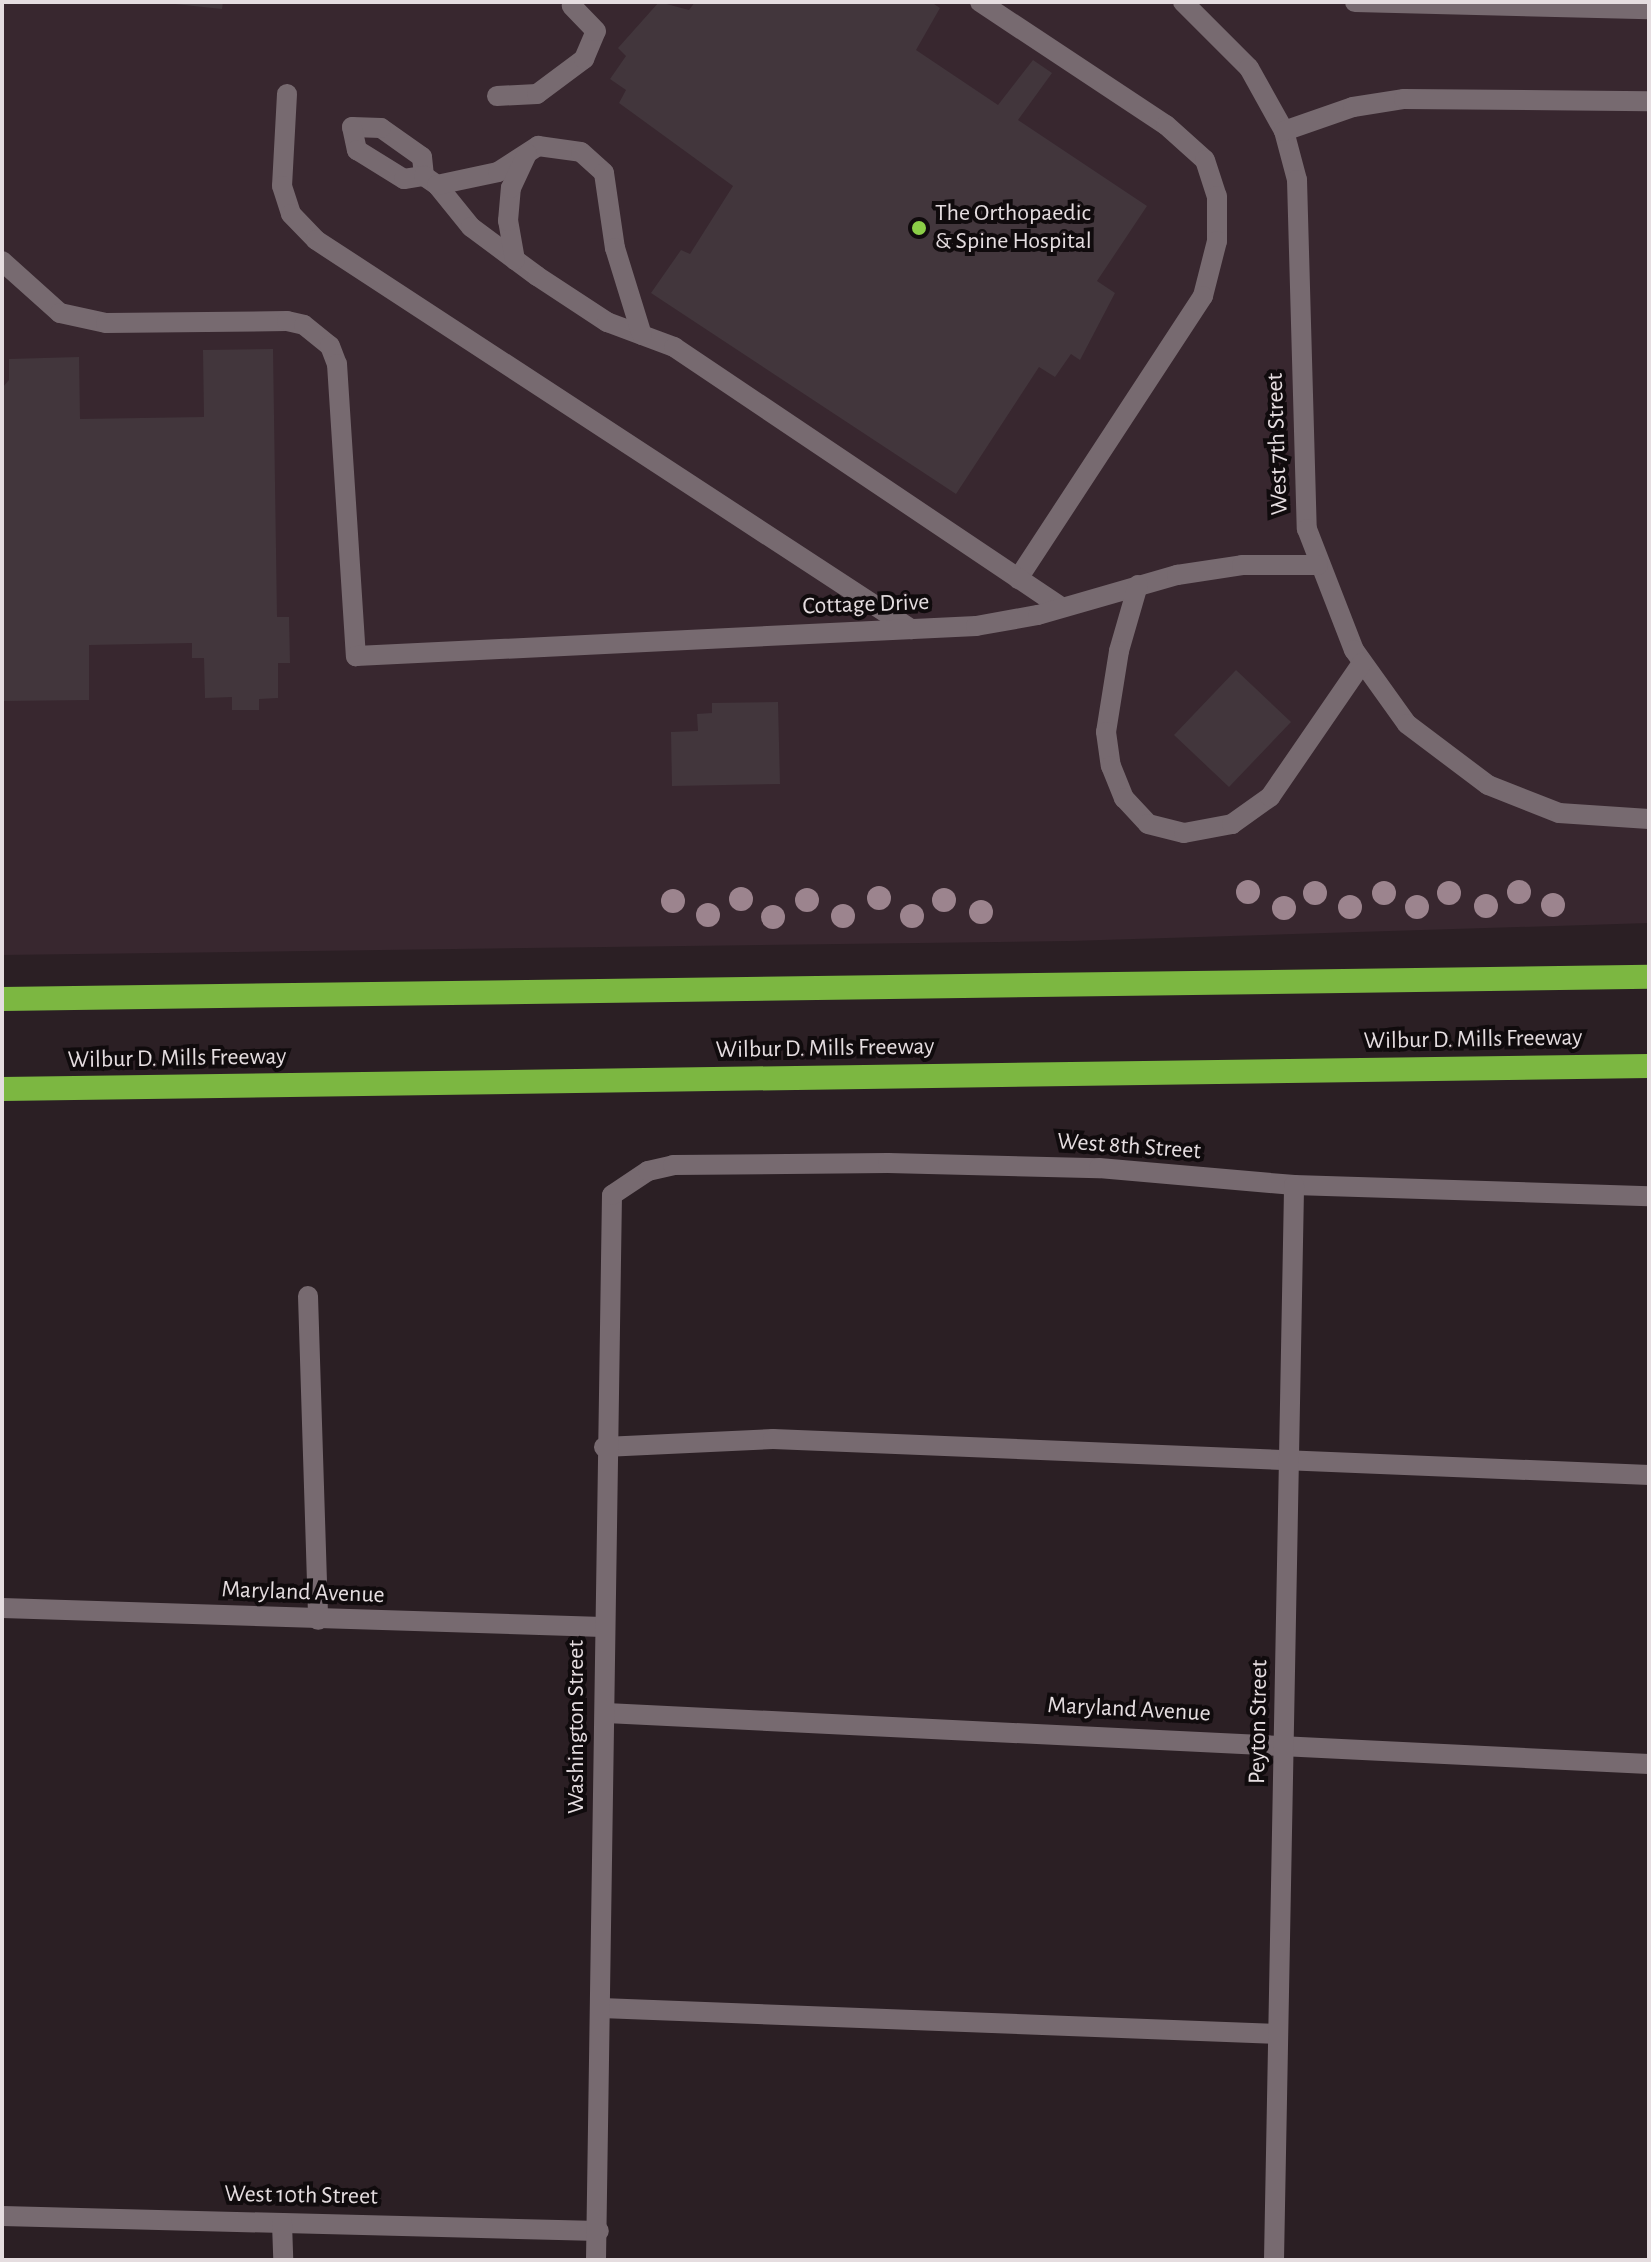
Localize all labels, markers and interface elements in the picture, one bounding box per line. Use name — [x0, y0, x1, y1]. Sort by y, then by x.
place label: The Orthopaedic & Spine Hospital — [935, 200, 1092, 256]
marker: The Orthopaedic & Spine Hospital — [910, 219, 928, 237]
street label: West 7th Street — [1261, 372, 1295, 516]
street label: Cottage Drive — [802, 588, 930, 622]
street label: Wilbur D. Mills Freeway — [1363, 1024, 1583, 1056]
street label: Wilbur D. Mills Freeway — [715, 1033, 935, 1065]
street label: Wilbur D. Mills Freeway — [67, 1043, 287, 1075]
street label: West 8th Street — [1056, 1128, 1202, 1166]
street label: Maryland Avenue — [221, 1576, 385, 1610]
street label: Washington Street — [563, 1640, 591, 1814]
street label: Peyton Street — [1244, 1660, 1274, 1784]
street label: Maryland Avenue — [1047, 1691, 1211, 1729]
street label: West 10th Street — [224, 2180, 378, 2212]

